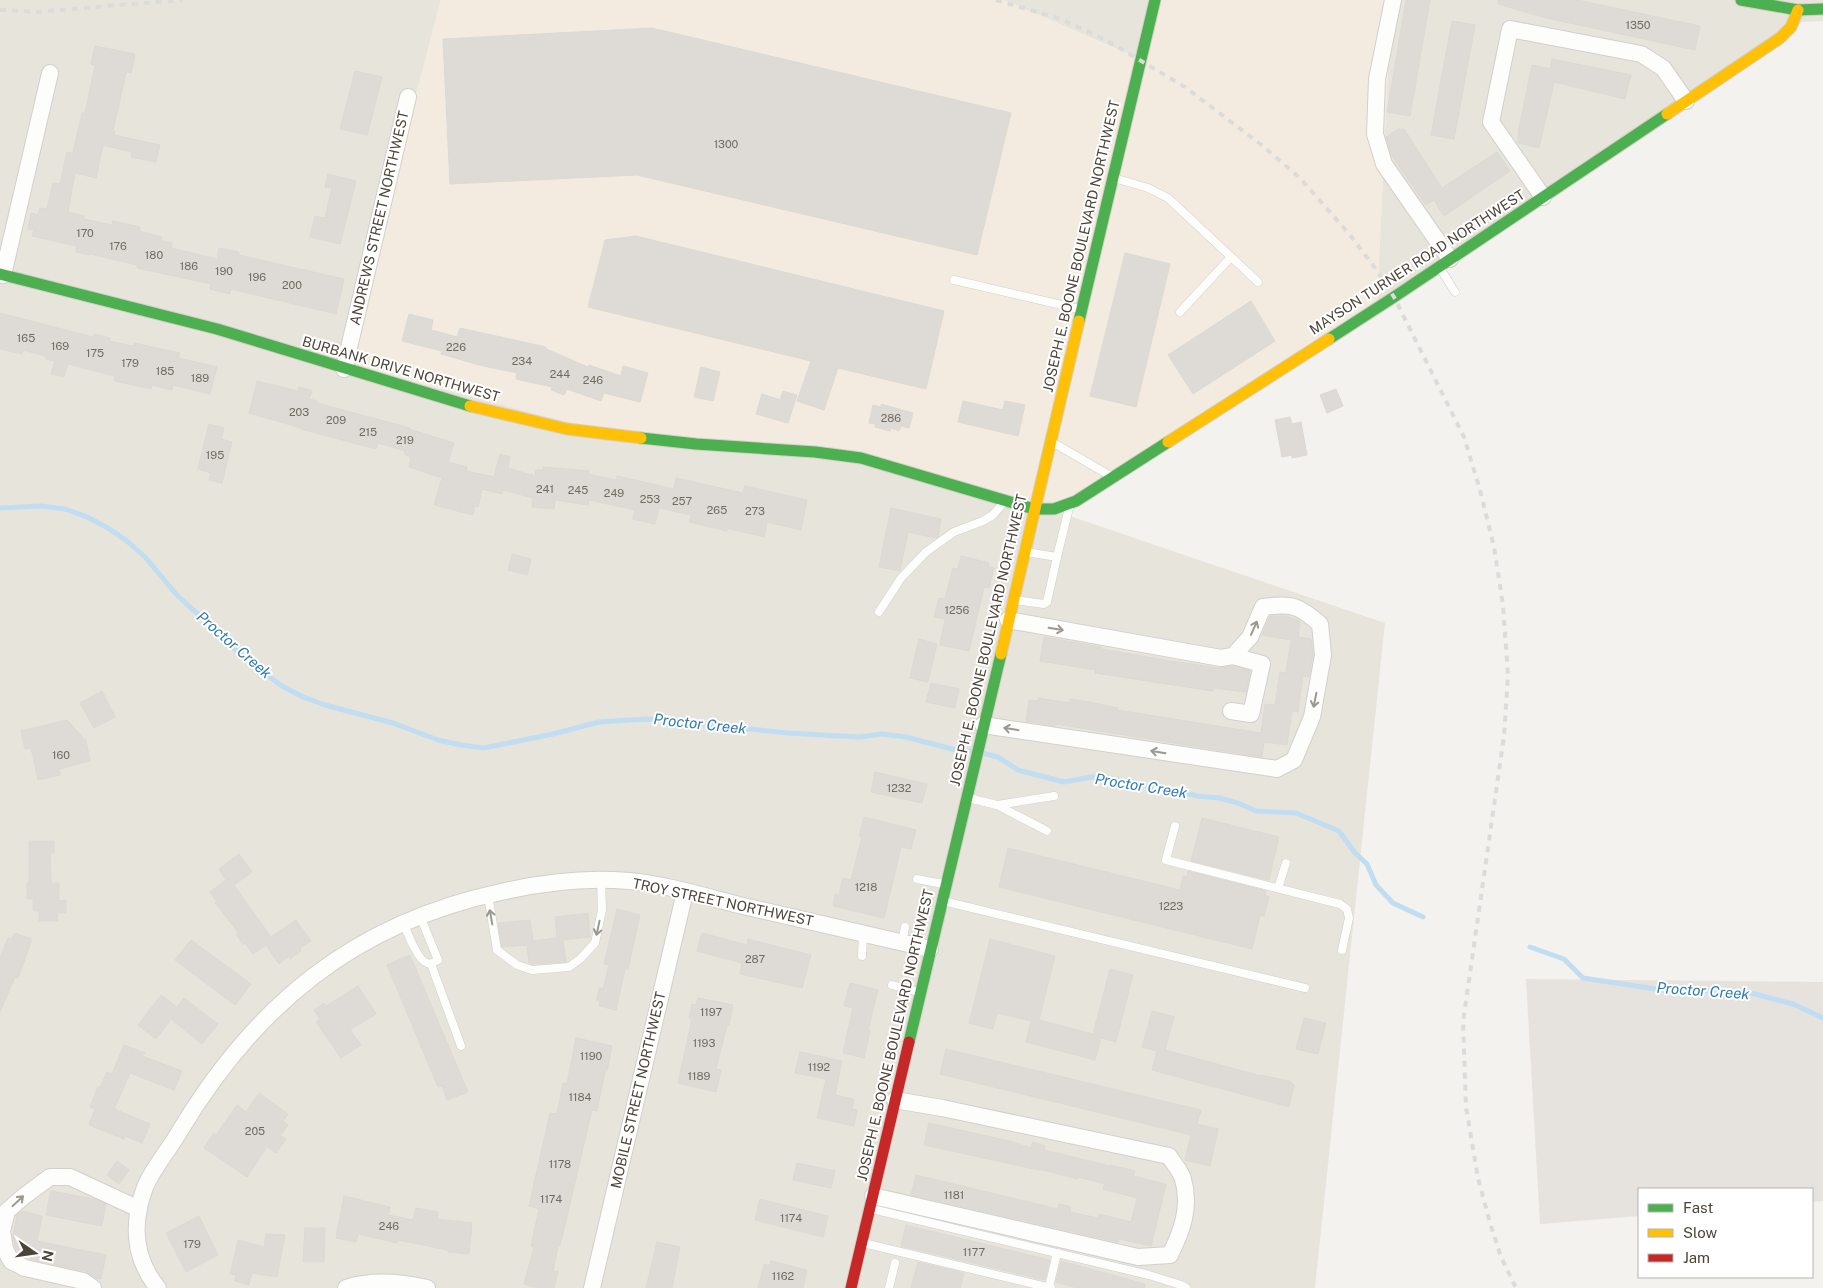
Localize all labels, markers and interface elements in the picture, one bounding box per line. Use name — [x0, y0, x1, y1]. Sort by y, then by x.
house number: 1350 — [1625, 19, 1651, 31]
street label: JOSEPH E. BOONE BOULEVARD NORTHWEST — [1040, 98, 1122, 394]
street label: ANDREWS STREET NORTHWEST — [347, 109, 411, 327]
house number: 1300 — [714, 138, 739, 150]
street label: MAYSON TURNER ROAD NORTHWEST — [1306, 186, 1528, 338]
house number: 170 — [76, 227, 94, 239]
house number: 176 — [109, 240, 127, 252]
house number: 180 — [145, 249, 163, 261]
house number: 186 — [180, 260, 198, 272]
house number: 190 — [215, 265, 233, 277]
house number: 196 — [248, 271, 266, 283]
house number: 200 — [282, 279, 302, 291]
house number: 165 — [17, 332, 35, 344]
street label: BURBANK DRIVE NORTHWEST — [300, 333, 502, 405]
house number: 169 — [51, 340, 69, 352]
house number: 226 — [446, 341, 466, 353]
house number: 175 — [86, 347, 104, 359]
house number: 234 — [512, 355, 532, 367]
house number: 179 — [121, 357, 139, 369]
house number: 185 — [156, 365, 174, 377]
house number: 244 — [550, 368, 570, 380]
house number: 189 — [191, 372, 209, 384]
house number: 246 — [583, 374, 603, 386]
house number: 203 — [289, 406, 309, 418]
house number: 286 — [881, 412, 901, 424]
house number: 209 — [326, 414, 346, 426]
house number: 215 — [359, 426, 377, 438]
house number: 219 — [396, 434, 414, 446]
house number: 195 — [206, 449, 224, 461]
house number: 241 — [536, 483, 554, 495]
house number: 245 — [568, 484, 588, 496]
house number: 249 — [604, 487, 624, 499]
street label: JOSEPH E. BOONE BOULEVARD NORTHWEST — [947, 492, 1029, 788]
house number: 253 — [640, 493, 660, 505]
house number: 257 — [672, 495, 692, 507]
house number: 265 — [707, 504, 727, 516]
house number: 273 — [745, 505, 765, 517]
house number: 1256 — [945, 604, 970, 616]
water label: Proctor Creek — [194, 608, 276, 682]
one-way arrow — [1249, 621, 1259, 636]
one-way arrow — [1048, 624, 1064, 634]
one-way arrow — [1309, 692, 1319, 708]
water label: Proctor Creek — [653, 710, 748, 737]
one-way arrow — [1003, 724, 1019, 734]
one-way arrow — [1150, 747, 1166, 757]
house number: 160 — [52, 749, 70, 761]
water label: Proctor Creek — [1094, 770, 1189, 801]
house number: 1232 — [887, 782, 912, 794]
street label: TROY STREET NORTHWEST — [631, 875, 815, 929]
house number: 1218 — [855, 881, 877, 893]
street label: JOSEPH E. BOONE BOULEVARD NORTHWEST — [854, 887, 936, 1183]
house number: 1223 — [1159, 900, 1183, 912]
one-way arrow — [486, 909, 496, 925]
one-way arrow — [593, 920, 603, 936]
house number: 287 — [745, 953, 765, 965]
water label: Proctor Creek — [1656, 979, 1751, 1002]
street label: MOBILE STREET NORTHWEST — [608, 990, 668, 1190]
house number: 1197 — [700, 1006, 723, 1018]
house number: 1193 — [693, 1037, 715, 1049]
house number: 1190 — [580, 1050, 603, 1062]
house number: 1192 — [808, 1061, 831, 1073]
house number: 1189 — [688, 1070, 711, 1082]
house number: 1184 — [569, 1091, 592, 1103]
house number: 205 — [245, 1125, 265, 1137]
house number: 1178 — [549, 1158, 571, 1170]
legend — [1638, 1188, 1813, 1278]
house number: 1181 — [944, 1189, 964, 1201]
house number: 1174 — [540, 1193, 562, 1205]
one-way arrow — [12, 1195, 25, 1207]
text: Fast — [1683, 1199, 1713, 1216]
house number: 1174 — [780, 1212, 802, 1224]
house number: 246 — [379, 1220, 399, 1232]
text: Slow — [1683, 1224, 1718, 1241]
north arrow — [10, 1228, 60, 1278]
house number: 179 — [183, 1238, 201, 1250]
house number: 1177 — [963, 1246, 986, 1258]
text: N — [39, 1249, 57, 1263]
text: Jam — [1683, 1249, 1710, 1266]
house number: 1162 — [772, 1270, 795, 1282]

